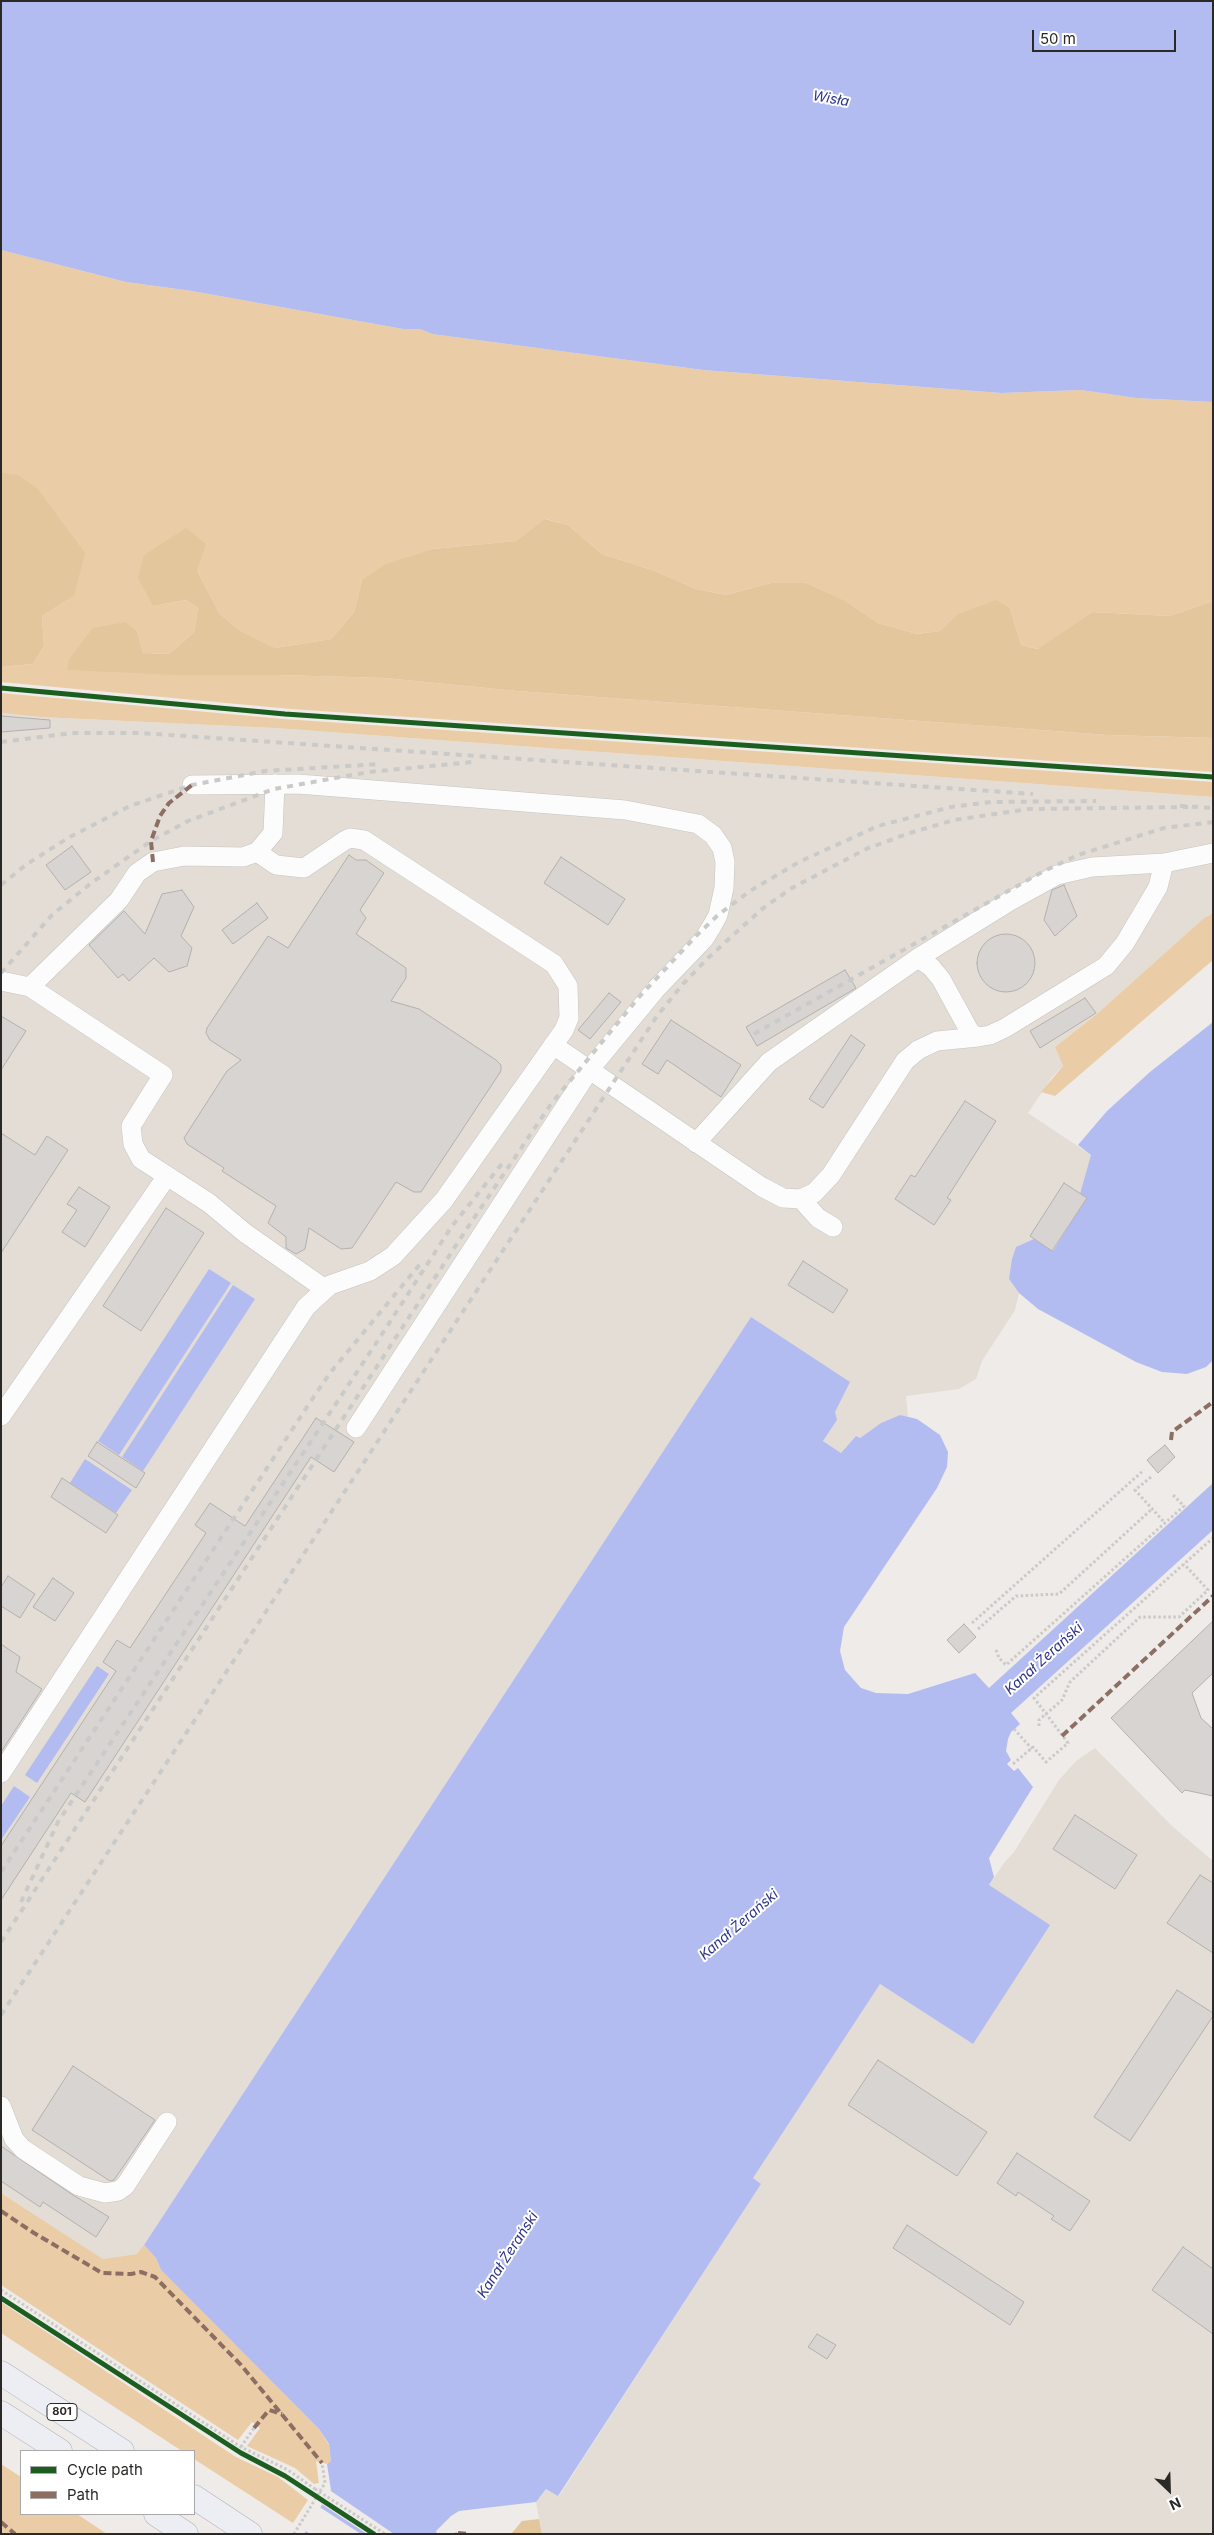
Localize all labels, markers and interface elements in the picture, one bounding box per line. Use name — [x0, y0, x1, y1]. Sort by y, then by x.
scale bar — [1034, 20, 1178, 52]
text: 50 m — [1040, 29, 1076, 48]
water label: Wisła — [812, 88, 850, 110]
water label: Kanał Żerański — [1002, 1620, 1086, 1698]
water label: Kanał Żerański — [696, 1886, 782, 1964]
water label: Kanał Żerański — [474, 2209, 542, 2301]
road number: 801 — [47, 2404, 77, 2420]
legend — [20, 2450, 195, 2515]
text: Cycle path — [67, 2460, 143, 2479]
north arrow — [1144, 2465, 1194, 2515]
text: Path — [67, 2485, 99, 2504]
text: N — [1167, 2494, 1184, 2514]

